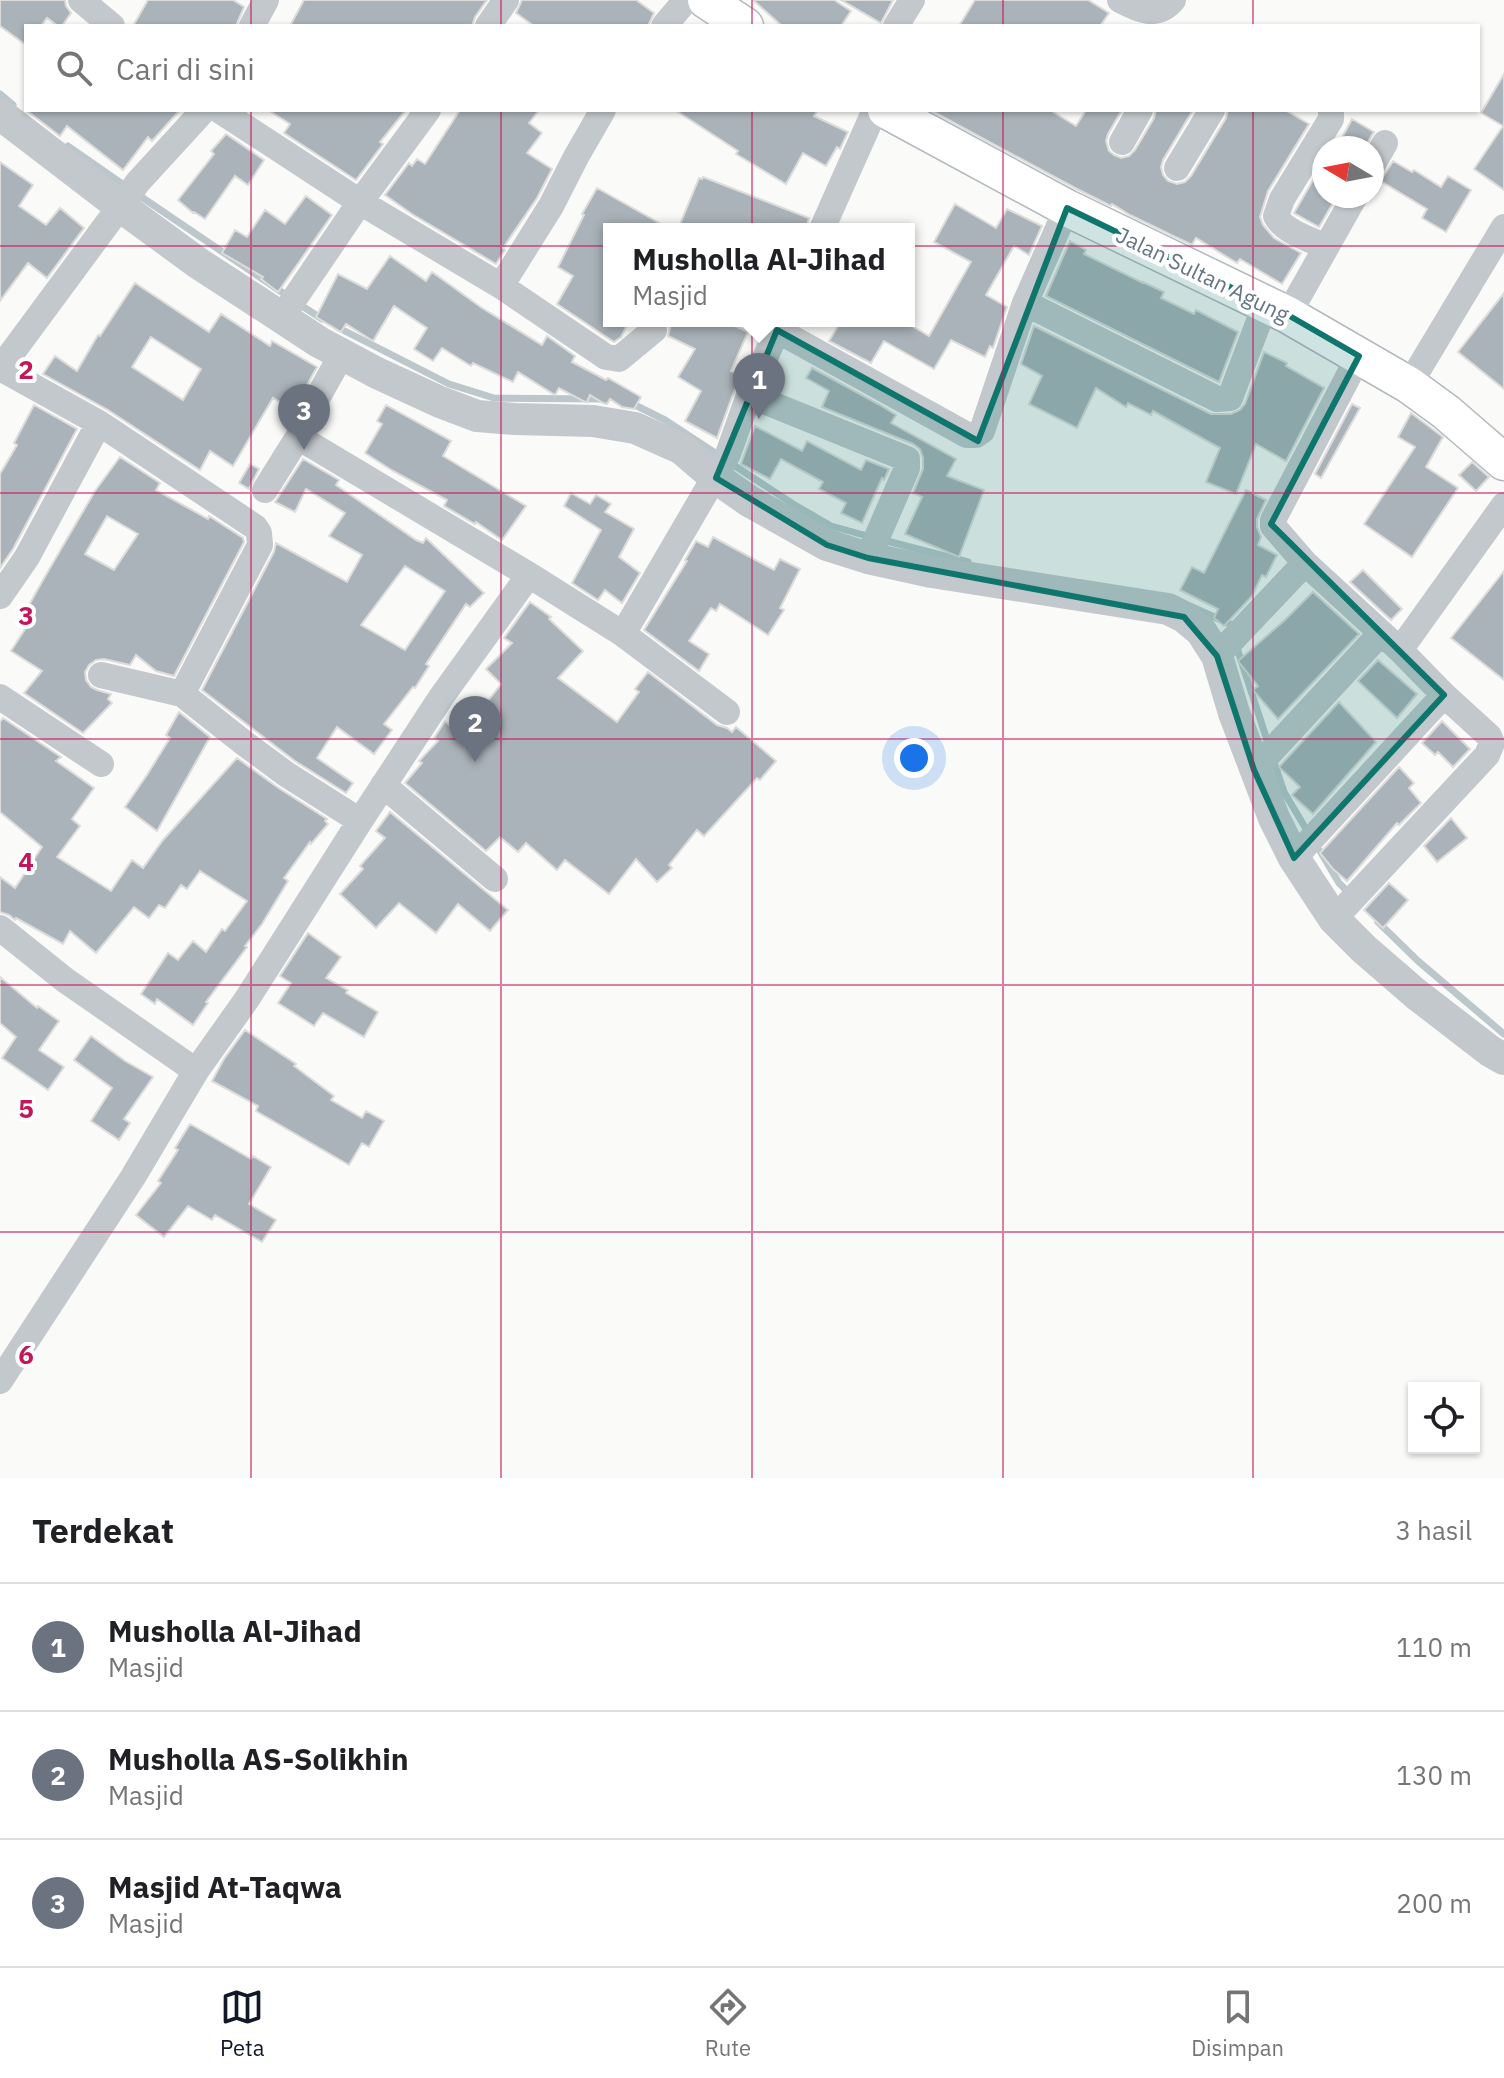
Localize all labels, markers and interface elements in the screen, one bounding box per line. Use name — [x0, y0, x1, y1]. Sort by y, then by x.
search box — [24, 24, 1480, 112]
icon: search — [52, 46, 96, 90]
text: Cari di sini — [116, 49, 255, 88]
north arrow — [1312, 136, 1384, 208]
street label: Jalan Sultan Agung — [1112, 220, 1295, 329]
popup — [603, 223, 915, 327]
text: Musholla Al-Jihad — [632, 239, 886, 278]
text: Masjid — [632, 278, 708, 312]
text: 2 — [18, 352, 34, 386]
pin: 1 — [733, 353, 785, 419]
pin: 3 — [278, 384, 330, 450]
text: 3 — [18, 598, 34, 632]
pin: 2 — [449, 696, 501, 762]
your location — [894, 738, 934, 778]
text: 4 — [18, 844, 34, 878]
text: 5 — [18, 1091, 34, 1125]
text: 6 — [18, 1337, 34, 1371]
map controls — [1408, 1382, 1480, 1454]
button: locate — [1408, 1382, 1480, 1454]
text: Terdekat — [32, 1508, 174, 1552]
text: 3 hasil — [1395, 1513, 1472, 1547]
text: Musholla Al-Jihad — [108, 1611, 362, 1650]
text: 1 — [50, 1630, 66, 1664]
text: 110 m — [1396, 1630, 1472, 1664]
text: Masjid — [108, 1650, 184, 1684]
text: Musholla AS-Solikhin — [108, 1739, 409, 1778]
text: 2 — [50, 1758, 66, 1792]
text: 130 m — [1396, 1758, 1472, 1792]
text: Masjid — [108, 1778, 184, 1812]
text: Masjid At-Taqwa — [108, 1867, 342, 1906]
text: 3 — [50, 1886, 66, 1920]
text: 200 m — [1396, 1886, 1472, 1920]
text: Masjid — [108, 1906, 184, 1940]
tab: Peta — [220, 1985, 265, 2062]
tab: Rute — [705, 1985, 751, 2062]
tab: Disimpan — [1191, 1985, 1284, 2062]

